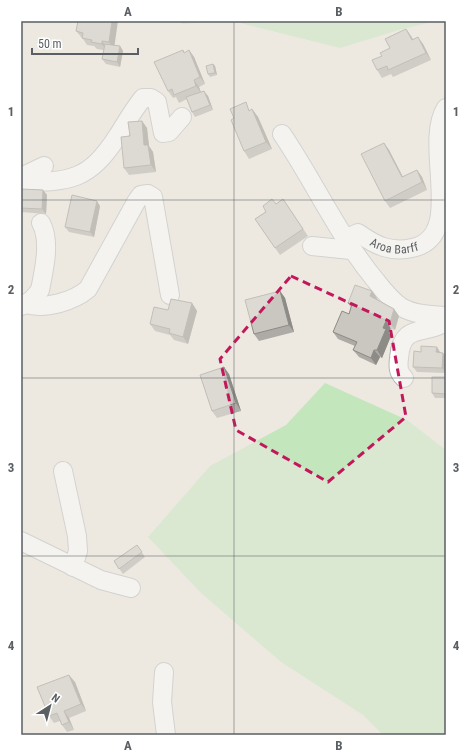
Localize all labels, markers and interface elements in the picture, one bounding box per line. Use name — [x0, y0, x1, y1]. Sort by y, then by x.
text: A — [124, 4, 132, 19]
text: B — [335, 4, 343, 19]
scale bar — [32, 30, 138, 56]
text: 50 m — [38, 37, 62, 51]
text: 1 — [8, 104, 14, 119]
text: 1 — [453, 104, 459, 119]
street label: Aroa Barff — [368, 235, 420, 257]
text: 2 — [8, 282, 15, 297]
text: 2 — [453, 282, 460, 297]
text: 3 — [8, 460, 14, 475]
text: 3 — [453, 460, 459, 475]
text: 4 — [8, 638, 15, 653]
text: 4 — [453, 638, 460, 653]
north arrow — [30, 686, 70, 726]
text: N — [49, 691, 62, 706]
text: A — [124, 738, 132, 753]
text: B — [335, 738, 343, 753]

